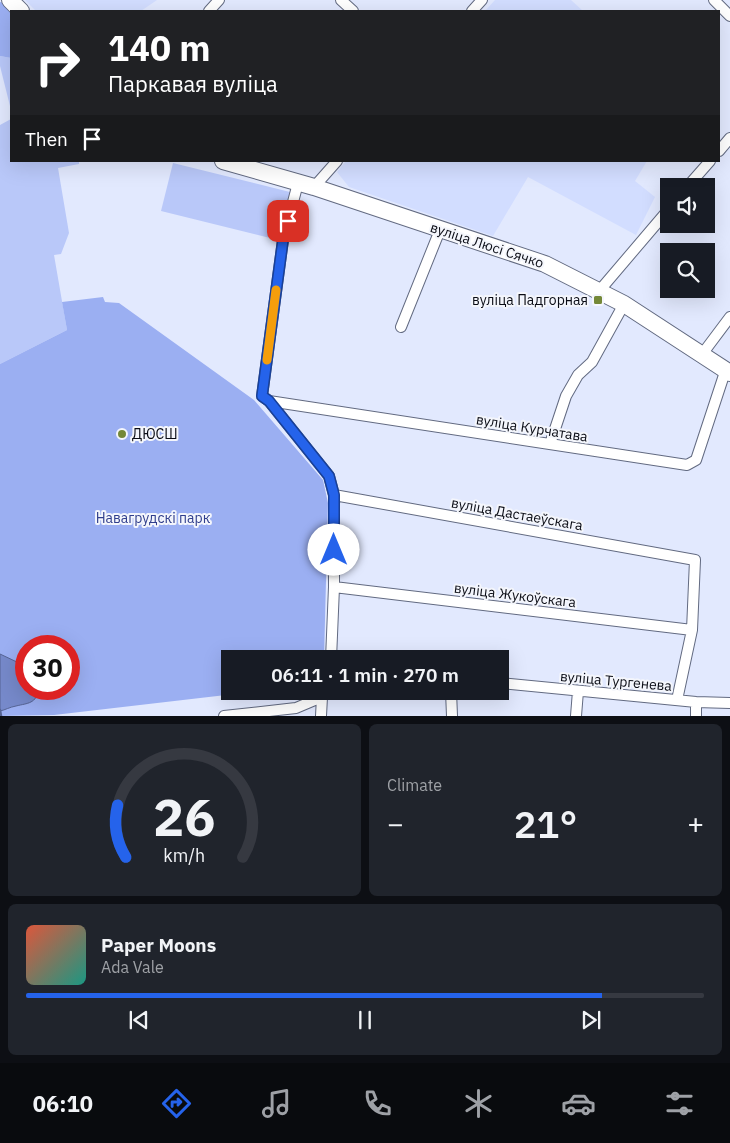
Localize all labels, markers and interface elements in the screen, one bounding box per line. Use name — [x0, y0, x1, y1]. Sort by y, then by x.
text: 140 m — [108, 25, 211, 71]
icon: right — [25, 30, 90, 95]
text: Паркавая вуліца — [108, 69, 278, 98]
icon: arrive — [78, 125, 106, 153]
text: Then — [25, 127, 68, 151]
map controls — [660, 178, 715, 298]
button: sound — [660, 178, 715, 233]
pin — [267, 200, 309, 242]
icon: arrive — [274, 207, 302, 235]
street label: вуліца Люсі Сячко — [428, 218, 546, 272]
button: search — [660, 243, 715, 298]
place label: вуліца Падгорная — [472, 291, 588, 309]
marker: вуліца Падгорная — [592, 294, 604, 306]
street label: вуліца Курчатава — [475, 410, 590, 446]
place label: ДЮСШ — [132, 425, 178, 443]
marker: ДЮСШ — [116, 428, 128, 440]
street label: вуліца Дастаеўскага — [450, 494, 585, 535]
park label: Навагрудскі парк — [96, 509, 211, 527]
position arrow — [307, 523, 359, 575]
street label: вуліца Жукоўскага — [453, 579, 578, 611]
speed limit sign: 30 — [15, 635, 80, 700]
text: 06:11 · 1 min · 270 m — [271, 663, 459, 687]
street label: вуліца Тургенева — [559, 667, 673, 695]
text: Climate — [387, 775, 442, 795]
text: 26 — [153, 783, 216, 850]
text: 21° — [514, 799, 577, 848]
text: − — [387, 805, 404, 842]
text: + — [687, 805, 704, 842]
text: km/h — [164, 844, 206, 867]
text: Paper Moons — [101, 933, 216, 957]
text: Ada Vale — [101, 957, 164, 977]
icon: previous — [125, 1006, 153, 1034]
icon: pause — [351, 1006, 379, 1034]
icon: next — [577, 1006, 605, 1034]
icon: directions — [159, 1086, 194, 1121]
icon: music — [259, 1086, 294, 1121]
icon: phone — [360, 1086, 395, 1121]
icon: climate — [461, 1086, 496, 1121]
icon: car — [561, 1086, 596, 1121]
icon: filters — [662, 1086, 697, 1121]
text: 06:10 — [33, 1089, 93, 1118]

